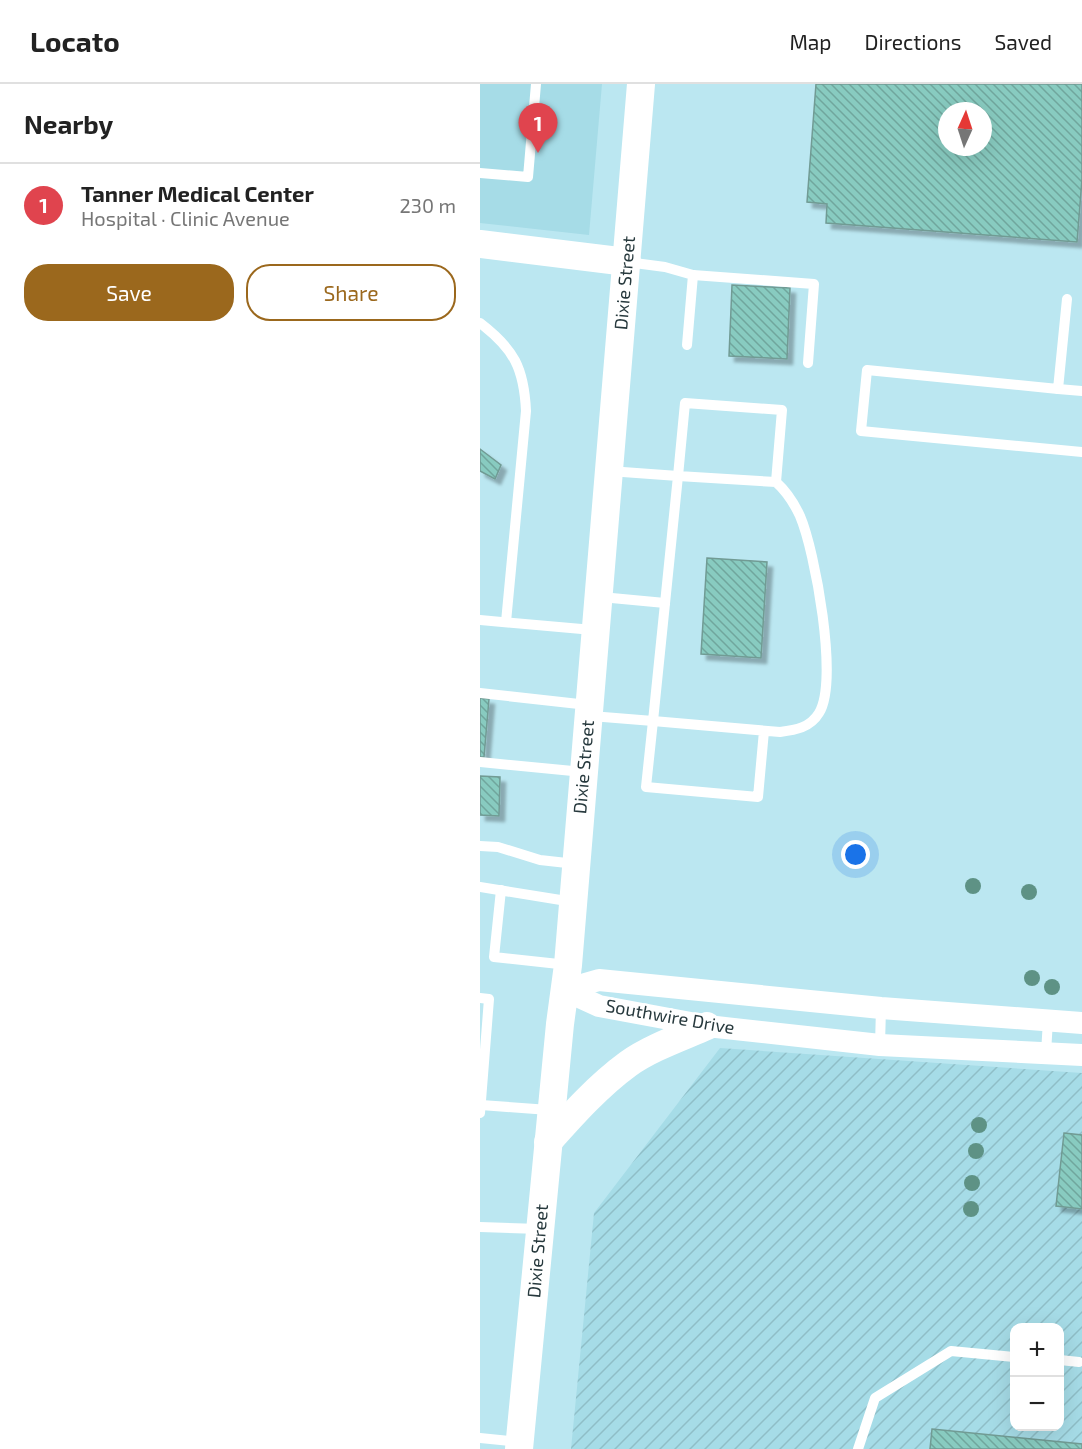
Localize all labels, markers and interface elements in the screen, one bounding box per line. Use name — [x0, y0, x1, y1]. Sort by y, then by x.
text: Locato — [30, 24, 120, 58]
text: Map — [789, 29, 832, 54]
text: Directions — [865, 29, 961, 54]
text: Saved — [994, 29, 1052, 54]
north arrow — [938, 102, 992, 156]
pin: 1 — [518, 104, 558, 153]
text: Nearby — [24, 108, 113, 139]
text: Tanner Medical Center — [81, 180, 314, 206]
text: 1 — [39, 193, 48, 217]
text: 230 m — [400, 193, 456, 217]
text: Hospital · Clinic Avenue — [81, 206, 290, 230]
street label: Dixie Street — [609, 235, 639, 331]
button: Save — [24, 264, 234, 321]
button: Share — [246, 264, 456, 321]
street label: Dixie Street — [568, 719, 598, 815]
your location — [841, 840, 870, 869]
street label: Southwire Drive — [604, 994, 736, 1038]
street label: Dixie Street — [522, 1203, 552, 1299]
map controls — [1010, 1323, 1064, 1431]
button: + — [1010, 1323, 1064, 1377]
button: − — [1010, 1377, 1064, 1431]

